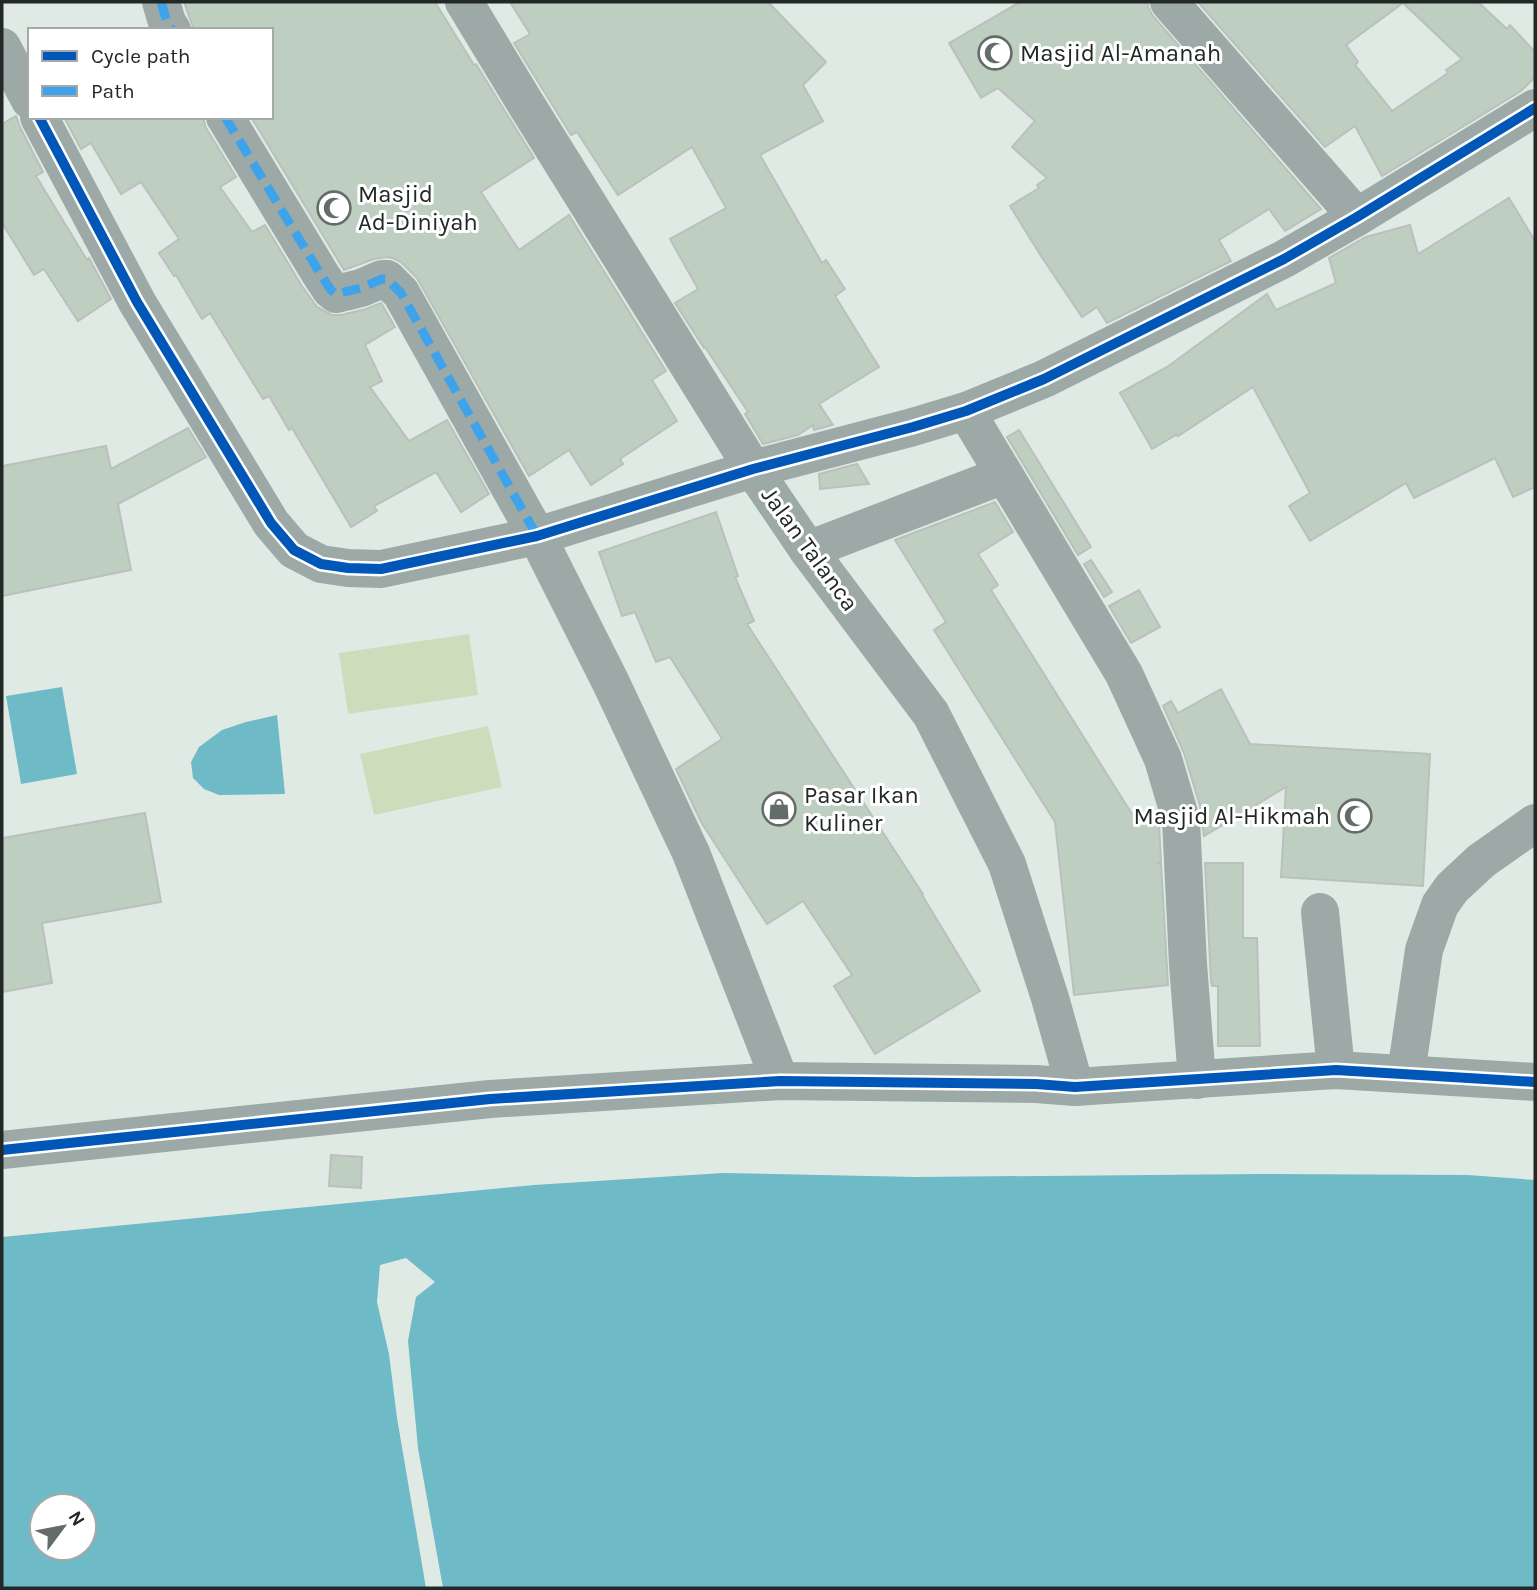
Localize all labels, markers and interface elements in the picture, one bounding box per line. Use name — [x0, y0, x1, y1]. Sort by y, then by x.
legend — [28, 28, 273, 119]
mosque icon: Masjid Al-Amanah — [976, 34, 1014, 72]
place label: Masjid Al-Amanah — [1020, 39, 1221, 67]
text: Cycle path — [91, 44, 191, 68]
text: Path — [91, 79, 135, 103]
place label: Masjid Ad-Diniyah — [358, 180, 478, 236]
mosque icon: Masjid Ad-Diniyah — [315, 189, 353, 227]
street label: Jalan Talanca — [756, 482, 864, 616]
place label: Pasar Ikan Kuliner — [804, 781, 919, 837]
shop icon: Pasar Ikan Kuliner — [760, 790, 798, 828]
mosque icon: Masjid Al-Hikmah — [1336, 797, 1374, 835]
place label: Masjid Al-Hikmah — [1134, 802, 1330, 830]
north arrow — [28, 1492, 98, 1562]
text: N — [64, 1507, 90, 1530]

